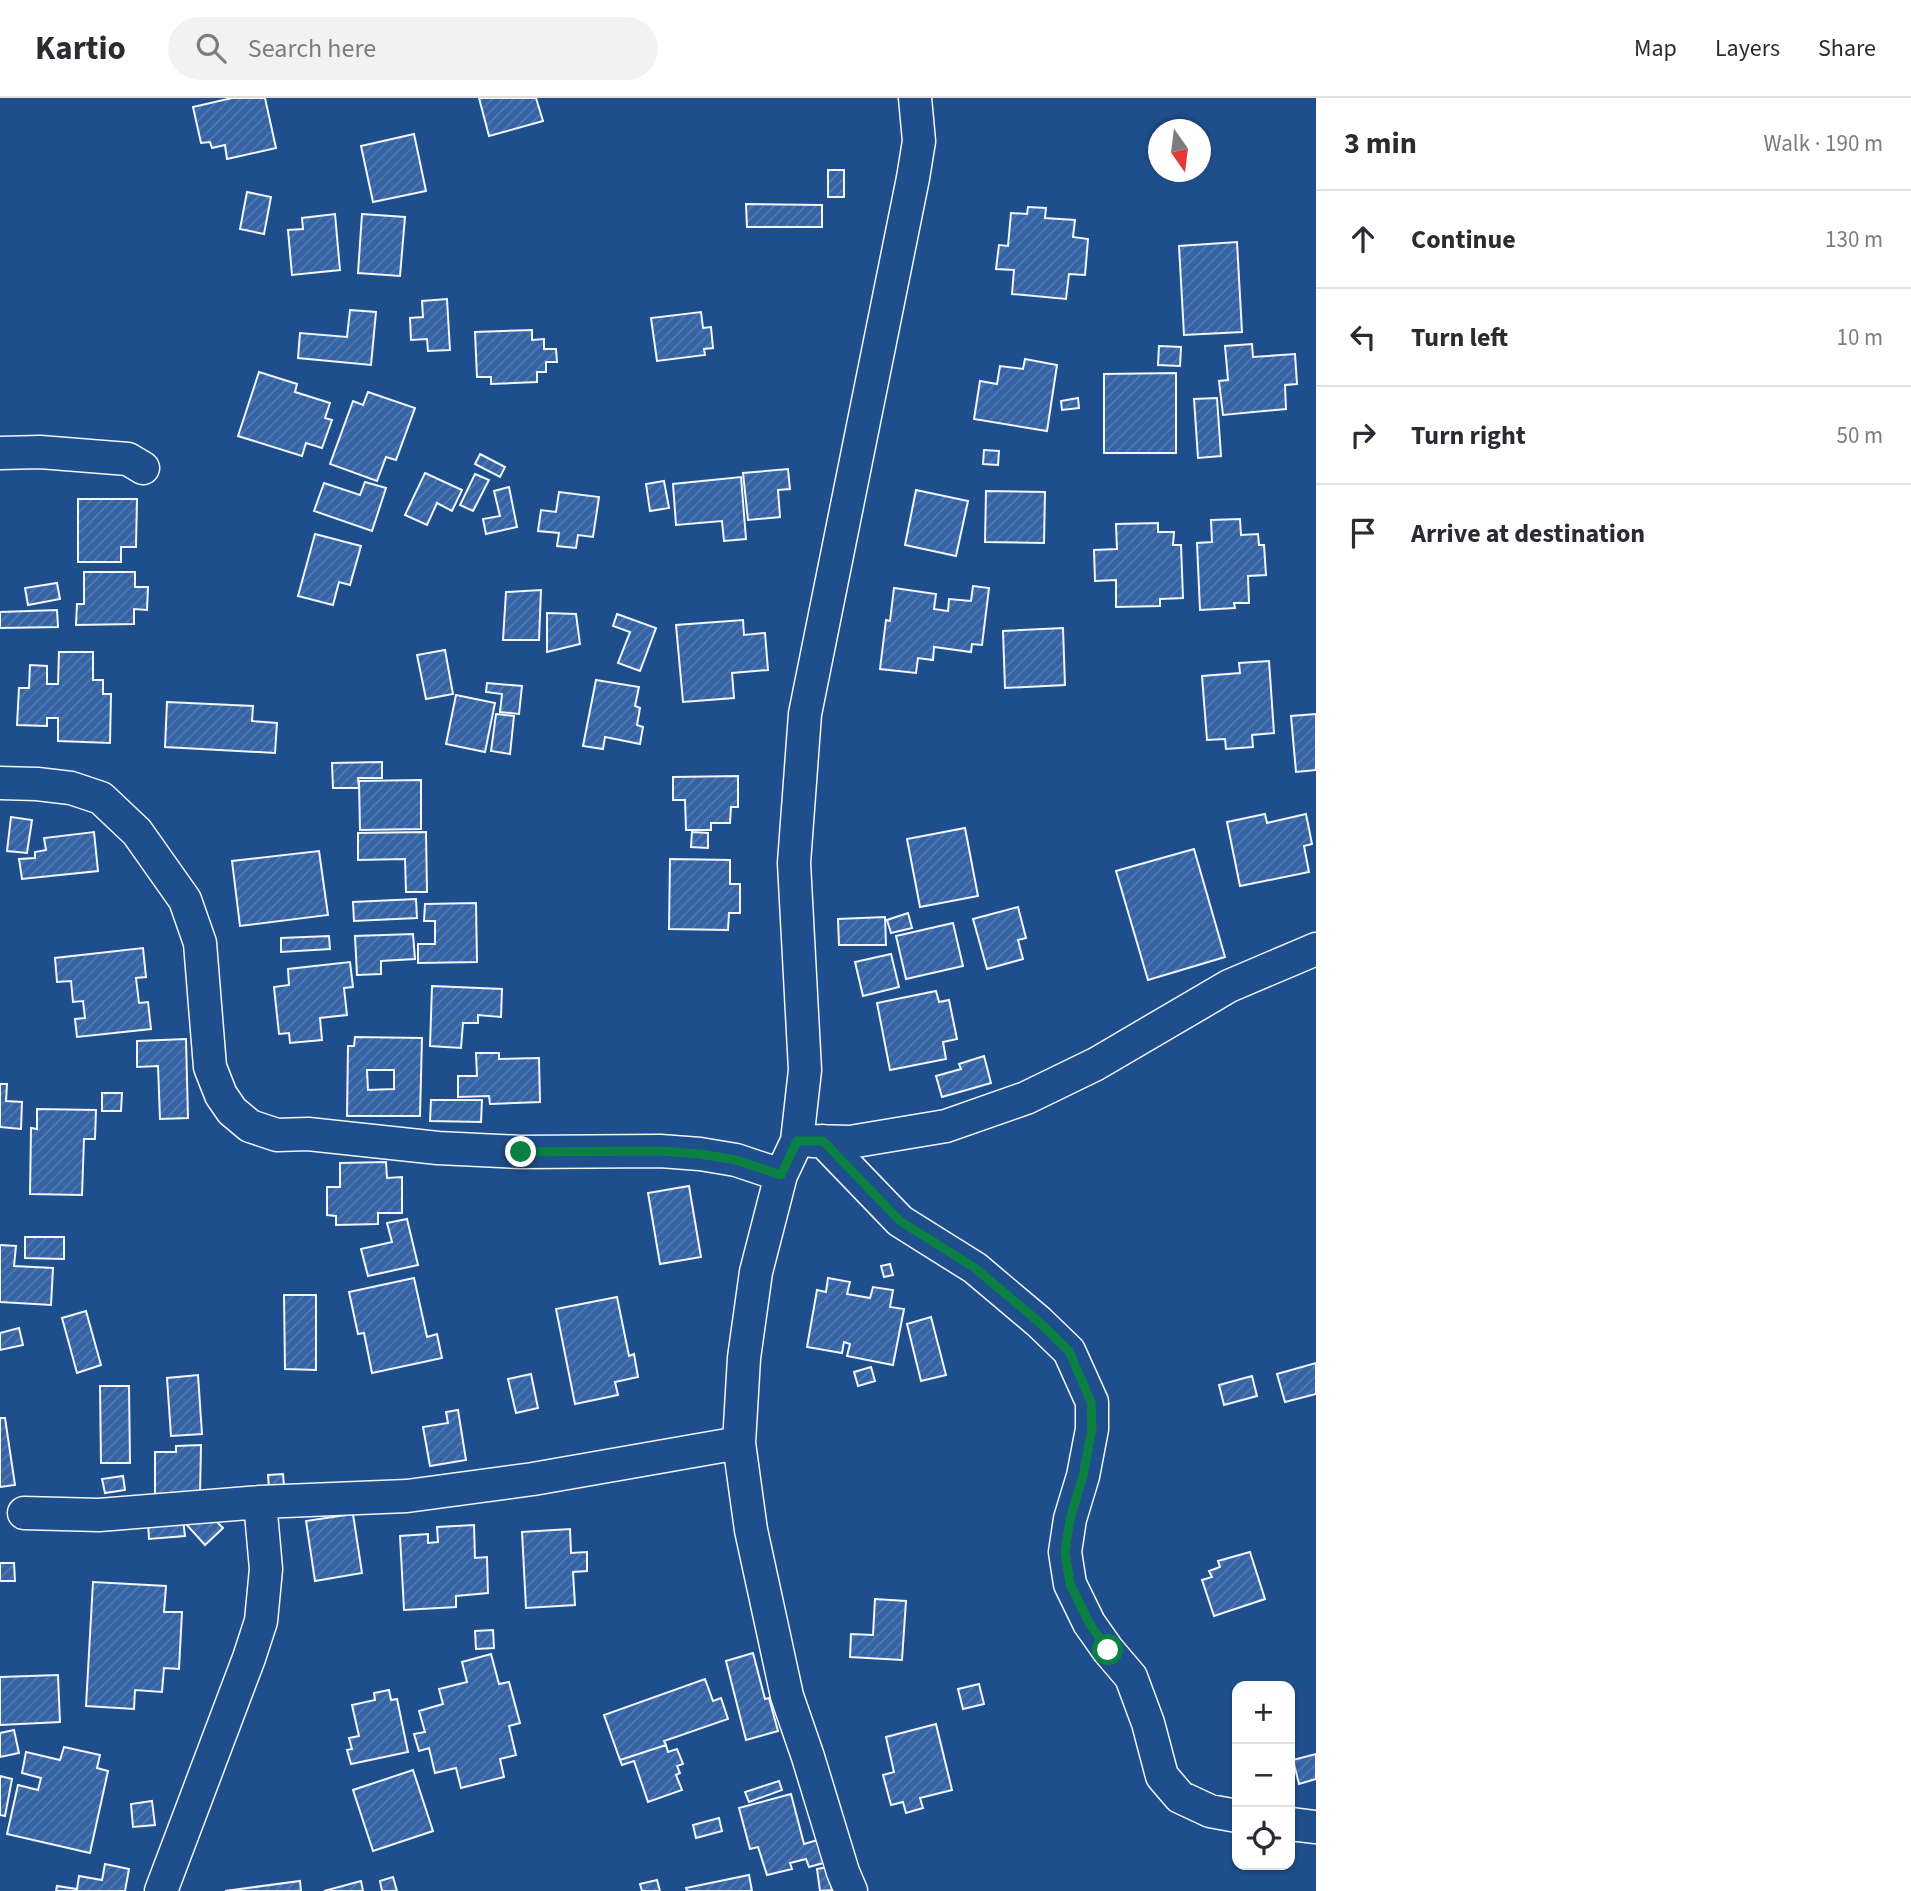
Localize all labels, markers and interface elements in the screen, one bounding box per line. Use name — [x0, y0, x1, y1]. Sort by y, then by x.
search box — [168, 17, 658, 80]
text: Kartio — [35, 25, 126, 72]
icon: search — [192, 29, 230, 67]
text: Search here — [248, 30, 376, 67]
text: Map — [1634, 31, 1677, 66]
text: Layers — [1715, 31, 1780, 66]
text: Share — [1818, 31, 1876, 66]
north arrow — [1148, 119, 1211, 182]
text: 3 min — [1344, 122, 1417, 165]
text: Walk · 190 m — [1764, 127, 1883, 160]
icon: ahead — [1344, 220, 1382, 258]
text: Continue — [1411, 221, 1516, 258]
text: 130 m — [1825, 223, 1883, 256]
icon: left — [1344, 318, 1382, 356]
text: Turn left — [1411, 319, 1508, 356]
text: 10 m — [1836, 321, 1883, 354]
icon: right — [1344, 416, 1382, 454]
text: Turn right — [1411, 417, 1526, 454]
text: 50 m — [1836, 419, 1883, 452]
icon: arrive — [1344, 514, 1382, 552]
text: Arrive at destination — [1411, 515, 1645, 552]
route end — [505, 1136, 536, 1167]
route start — [1092, 1634, 1123, 1665]
map controls — [1232, 1681, 1295, 1870]
button: + — [1232, 1681, 1295, 1744]
button: − — [1232, 1744, 1295, 1807]
button: locate — [1232, 1807, 1295, 1870]

